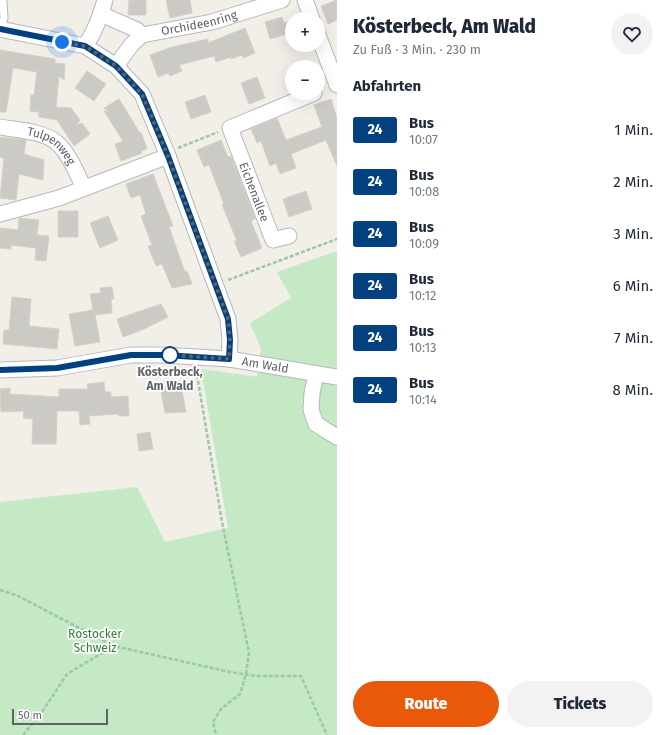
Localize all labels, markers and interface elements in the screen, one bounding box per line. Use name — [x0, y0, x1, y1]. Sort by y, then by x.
street label: Orchideenring — [160, 7, 239, 38]
map controls — [285, 12, 325, 100]
button: + — [285, 12, 325, 52]
button: heart — [611, 13, 653, 55]
text: Kösterbeck, Am Wald — [353, 15, 536, 38]
your location — [52, 32, 72, 52]
text: Zu Fuß · 3 Min. · 230 m — [353, 42, 481, 57]
button: − — [285, 60, 325, 100]
text: Abfahrten — [353, 77, 421, 95]
text: Bus — [409, 114, 434, 132]
text: 24 — [368, 121, 382, 138]
text: 1 Min. — [614, 121, 653, 139]
street label: Tulpenweg — [26, 124, 79, 168]
text: 10:07 — [409, 132, 438, 147]
street label: Eichenallee — [236, 160, 272, 224]
text: Bus — [409, 166, 434, 184]
text: 24 — [368, 173, 382, 190]
text: 2 Min. — [613, 173, 653, 191]
text: 10:08 — [409, 184, 439, 199]
text: Bus — [409, 218, 434, 236]
text: 24 — [368, 225, 382, 242]
text: 3 Min. — [613, 225, 653, 243]
text: 10:09 — [409, 236, 439, 251]
text: Bus — [409, 270, 434, 288]
text: 24 — [368, 277, 382, 294]
text: 6 Min. — [613, 277, 653, 295]
text: 10:12 — [409, 288, 437, 303]
text: Bus — [409, 322, 434, 340]
text: 24 — [368, 329, 382, 346]
text: 7 Min. — [614, 329, 653, 347]
text: 10:13 — [409, 340, 437, 355]
marker: Kösterbeck, Am Wald — [161, 346, 179, 364]
street label: Am Wald — [241, 354, 290, 376]
place label: Kösterbeck, Am Wald — [137, 365, 203, 393]
text: Bus — [409, 374, 434, 392]
text: 24 — [368, 381, 382, 398]
text: 8 Min. — [612, 381, 653, 399]
text: 10:14 — [409, 392, 437, 407]
park label: Rostocker Schweiz — [68, 627, 122, 655]
button: Route — [353, 681, 499, 727]
button: Tickets — [507, 681, 653, 727]
scale bar — [12, 707, 108, 726]
text: 50 m — [18, 709, 42, 722]

